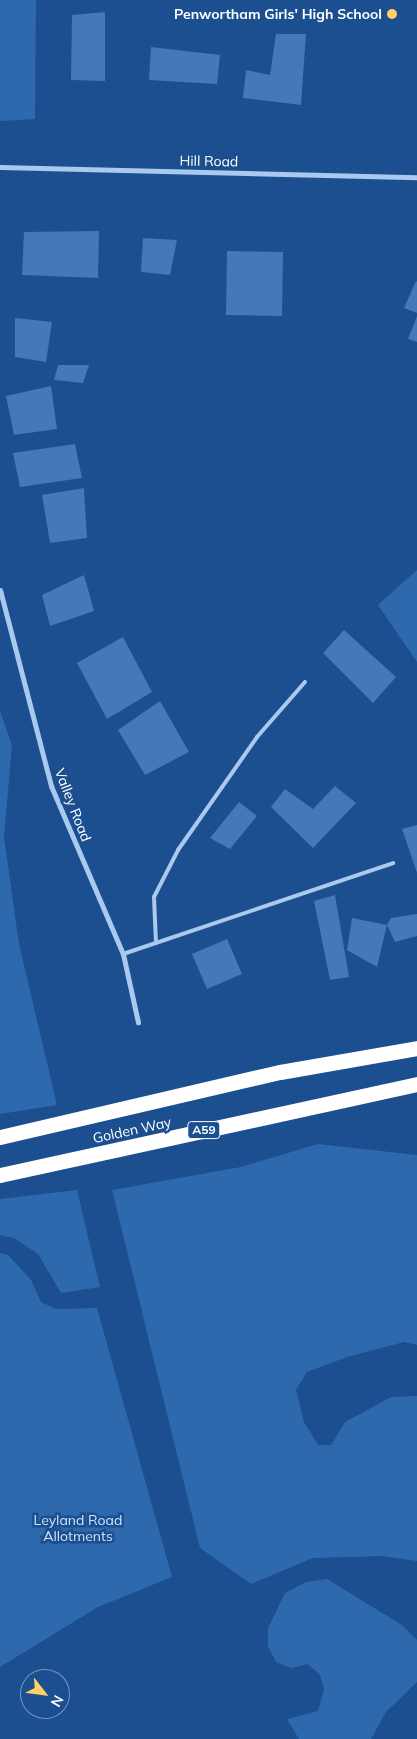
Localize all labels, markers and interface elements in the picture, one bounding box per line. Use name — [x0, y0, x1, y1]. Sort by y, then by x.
place label: Penwortham Girls' High School — [174, 6, 382, 22]
marker: Penwortham Girls' High School — [386, 8, 398, 20]
street label: Hill Road — [180, 152, 238, 170]
street label: Valley Road — [51, 766, 95, 844]
street label: Golden Way — [91, 1113, 173, 1147]
road number: A59 — [186, 1120, 222, 1140]
park label: Leyland Road Allotments — [34, 1512, 122, 1544]
north arrow — [20, 1669, 70, 1719]
text: N — [47, 1692, 68, 1710]

